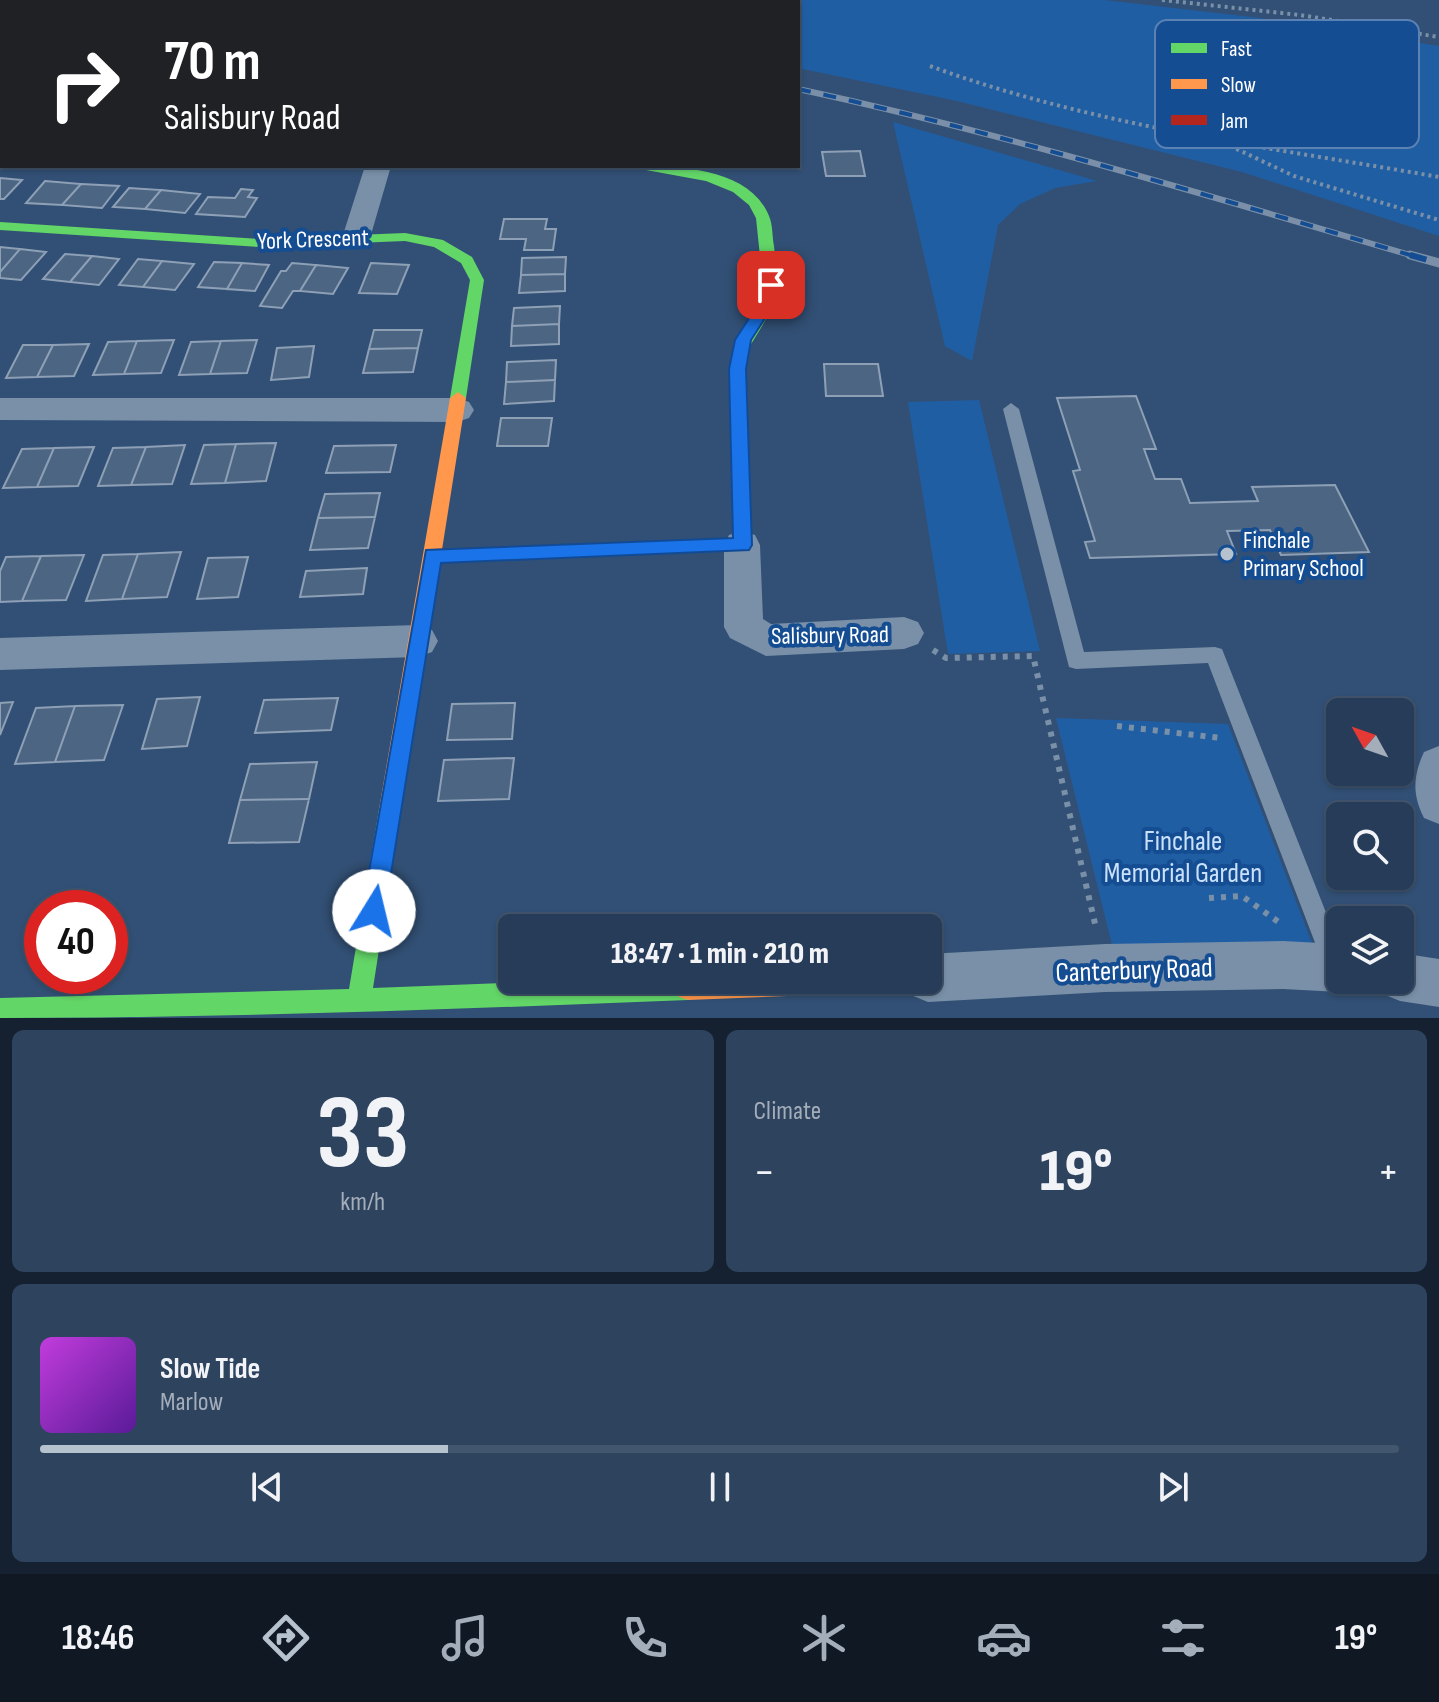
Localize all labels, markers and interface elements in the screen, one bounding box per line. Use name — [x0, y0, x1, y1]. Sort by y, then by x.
legend — [1155, 20, 1419, 148]
text: 70 m — [164, 29, 261, 96]
icon: right — [32, 32, 136, 136]
text: Fast — [1221, 36, 1252, 63]
text: Slow — [1221, 72, 1256, 99]
text: Salisbury Road — [164, 97, 341, 140]
text: Jam — [1220, 108, 1248, 135]
street label: York Crescent — [257, 223, 369, 256]
pin — [737, 251, 805, 319]
icon: arrive — [749, 263, 793, 307]
place label: Finchale Primary School — [1243, 526, 1364, 583]
marker: Finchale Primary School — [1218, 545, 1236, 563]
street label: Salisbury Road — [771, 620, 889, 651]
north arrow — [1326, 698, 1414, 786]
map controls — [1326, 698, 1414, 994]
button: search — [1326, 802, 1414, 890]
park label: Finchale Memorial Garden — [1104, 825, 1262, 890]
position arrow — [332, 869, 416, 953]
speed limit sign: 40 — [24, 890, 128, 994]
button: layers — [1326, 906, 1414, 994]
text: 18:47 · 1 min · 210 m — [611, 936, 829, 972]
street label: Canterbury Road — [1055, 951, 1213, 990]
text: 33 — [316, 1072, 409, 1197]
text: Climate — [754, 1096, 821, 1127]
text: 19° — [1040, 1136, 1113, 1208]
text: − — [754, 1146, 775, 1199]
text: + — [1377, 1146, 1399, 1199]
text: km/h — [340, 1187, 385, 1218]
text: Slow Tide — [160, 1351, 260, 1387]
text: Marlow — [160, 1387, 223, 1418]
icon: previous — [245, 1465, 289, 1509]
icon: pause — [698, 1465, 742, 1509]
icon: next — [1151, 1465, 1195, 1509]
icon: directions — [258, 1610, 314, 1666]
icon: music — [437, 1610, 493, 1666]
icon: phone — [617, 1610, 673, 1666]
icon: climate — [796, 1610, 852, 1666]
icon: car — [976, 1610, 1032, 1666]
icon: filters — [1155, 1610, 1211, 1666]
text: 18:46 — [62, 1617, 135, 1660]
text: 19° — [1335, 1617, 1377, 1660]

